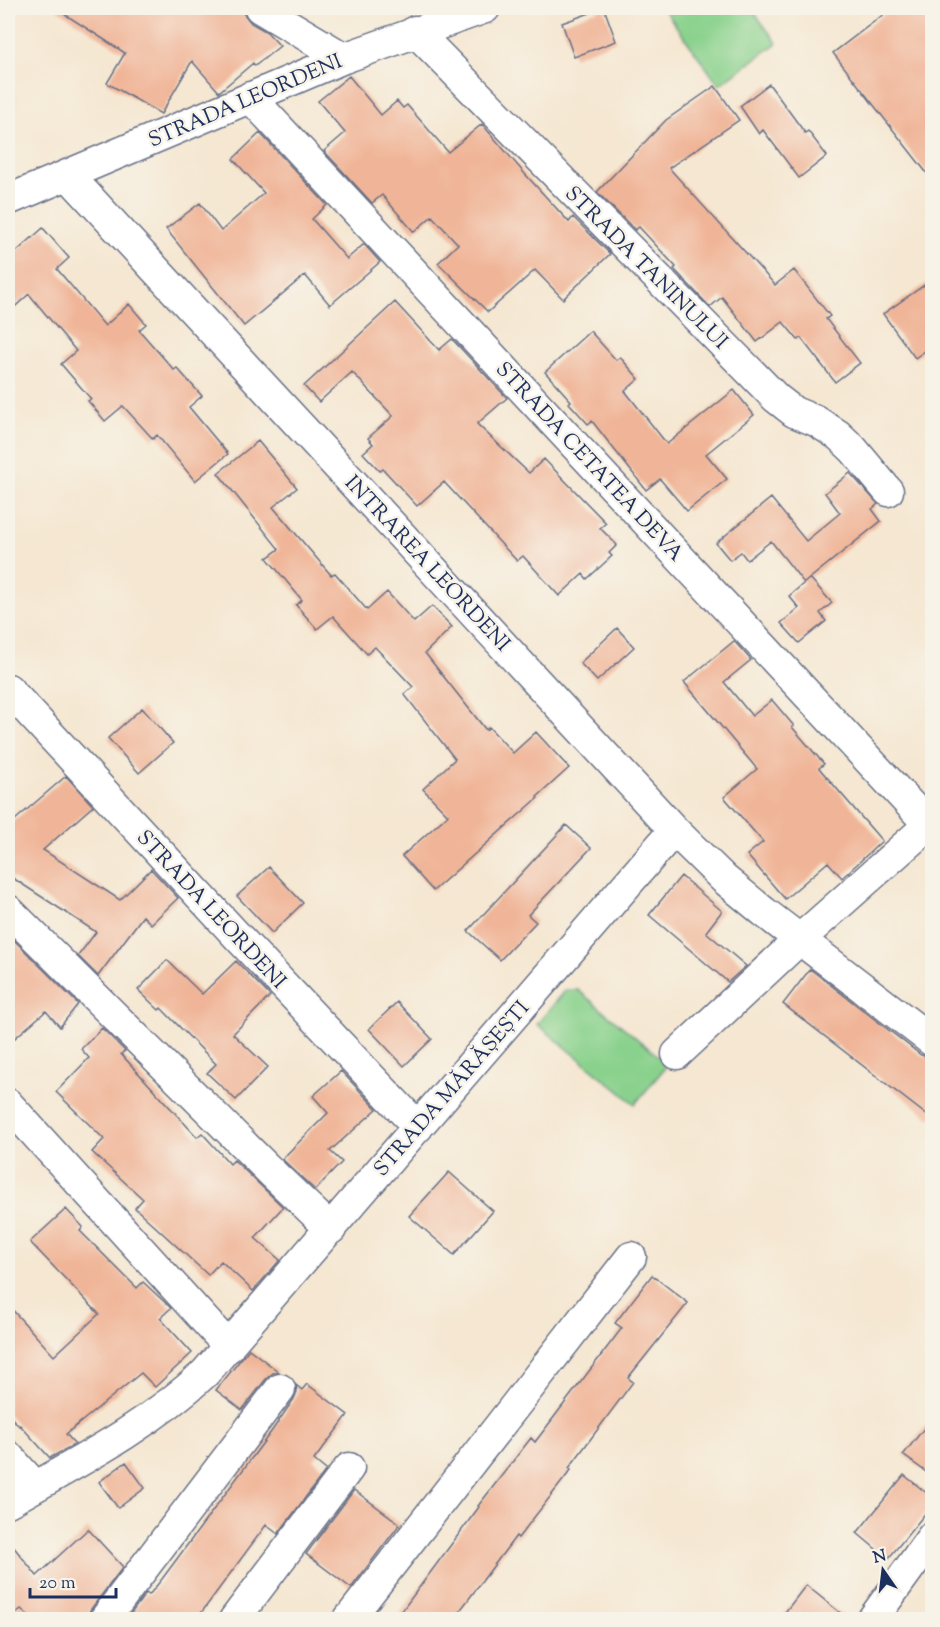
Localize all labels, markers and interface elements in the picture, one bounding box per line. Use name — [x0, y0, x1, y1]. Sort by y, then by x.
street label: STRADA LEORDENI — [144, 47, 347, 156]
street label: STRADA TANINULUI — [557, 180, 734, 357]
street label: STRADA CETATEA DEVA — [488, 356, 689, 569]
street label: INTRAREA LEORDENI — [337, 470, 516, 659]
street label: STRADA LEORDENI — [129, 824, 292, 997]
street label: STRADA MĂRĂȘEȘTI — [368, 995, 537, 1184]
north arrow — [853, 1540, 913, 1600]
text: N — [871, 1545, 889, 1571]
scale bar — [30, 1561, 116, 1599]
text: 20 m — [39, 1571, 76, 1597]

